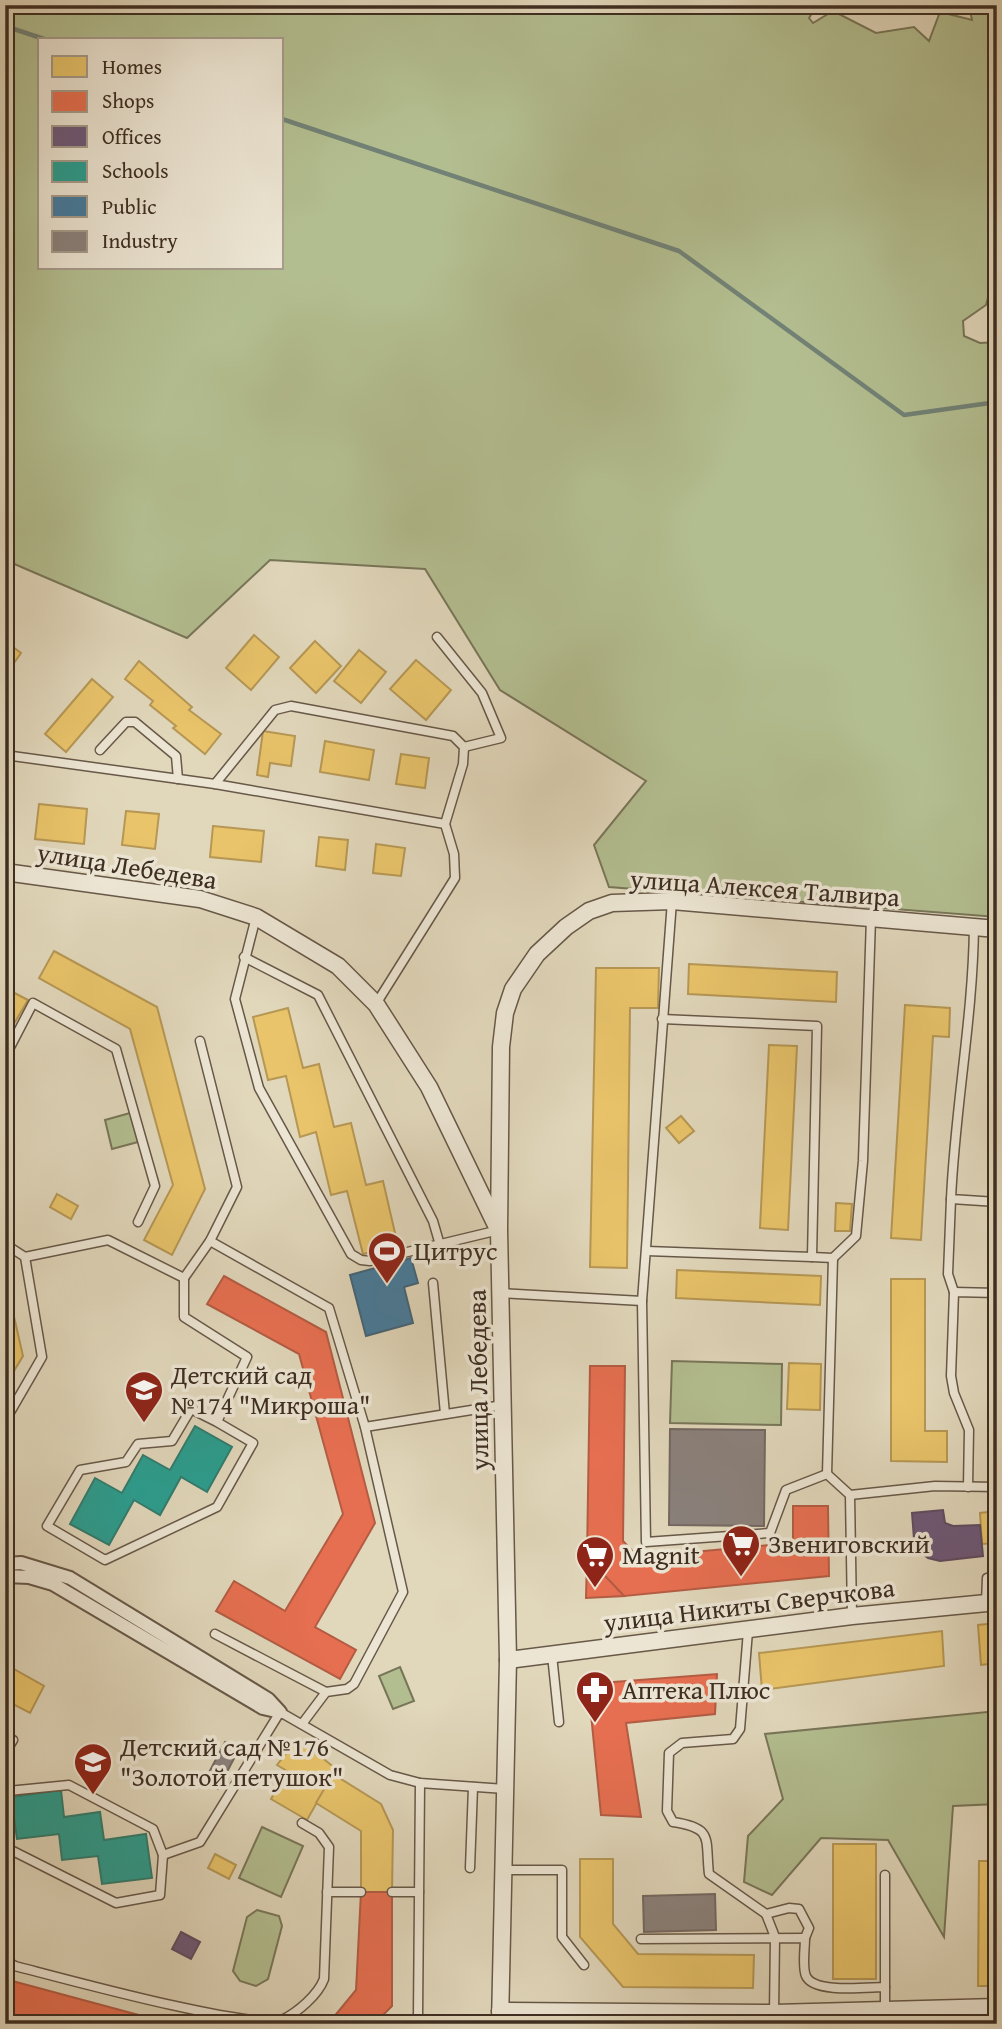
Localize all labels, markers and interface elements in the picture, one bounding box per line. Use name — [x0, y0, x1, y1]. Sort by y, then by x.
legend — [38, 38, 284, 270]
text: Homes — [102, 51, 162, 82]
text: Shops — [102, 85, 154, 116]
text: Offices — [102, 121, 162, 152]
text: Schools — [102, 155, 169, 186]
text: Public — [102, 191, 157, 222]
text: Industry — [102, 225, 178, 256]
street label: улица Лебедева — [33, 832, 220, 899]
street label: улица Алексея Талвира — [628, 859, 902, 916]
sports icon: Цитрус — [366, 1230, 408, 1285]
place label: Цитрус — [414, 1231, 498, 1270]
street label: улица Лебедева — [456, 1288, 499, 1472]
place label: Детский сад №174 "Микроша" — [170, 1355, 371, 1424]
school or university icon: Детский сад №174 "Микроша" — [123, 1369, 165, 1424]
supermarket icon: Звениговский — [720, 1523, 762, 1578]
place label: Звениговский — [768, 1524, 930, 1563]
supermarket icon: Magnit — [574, 1534, 616, 1589]
place label: Magnit — [622, 1535, 700, 1574]
street label: улица Никиты Сверчкова — [600, 1567, 897, 1642]
pharmacy icon: Аптека Плюс — [574, 1669, 616, 1724]
place label: Аптека Плюс — [622, 1670, 770, 1709]
place label: Детский сад №176 "Золотой петушок" — [119, 1727, 343, 1796]
school or university icon: Детский сад №176 "Золотой петушок" — [72, 1741, 114, 1796]

